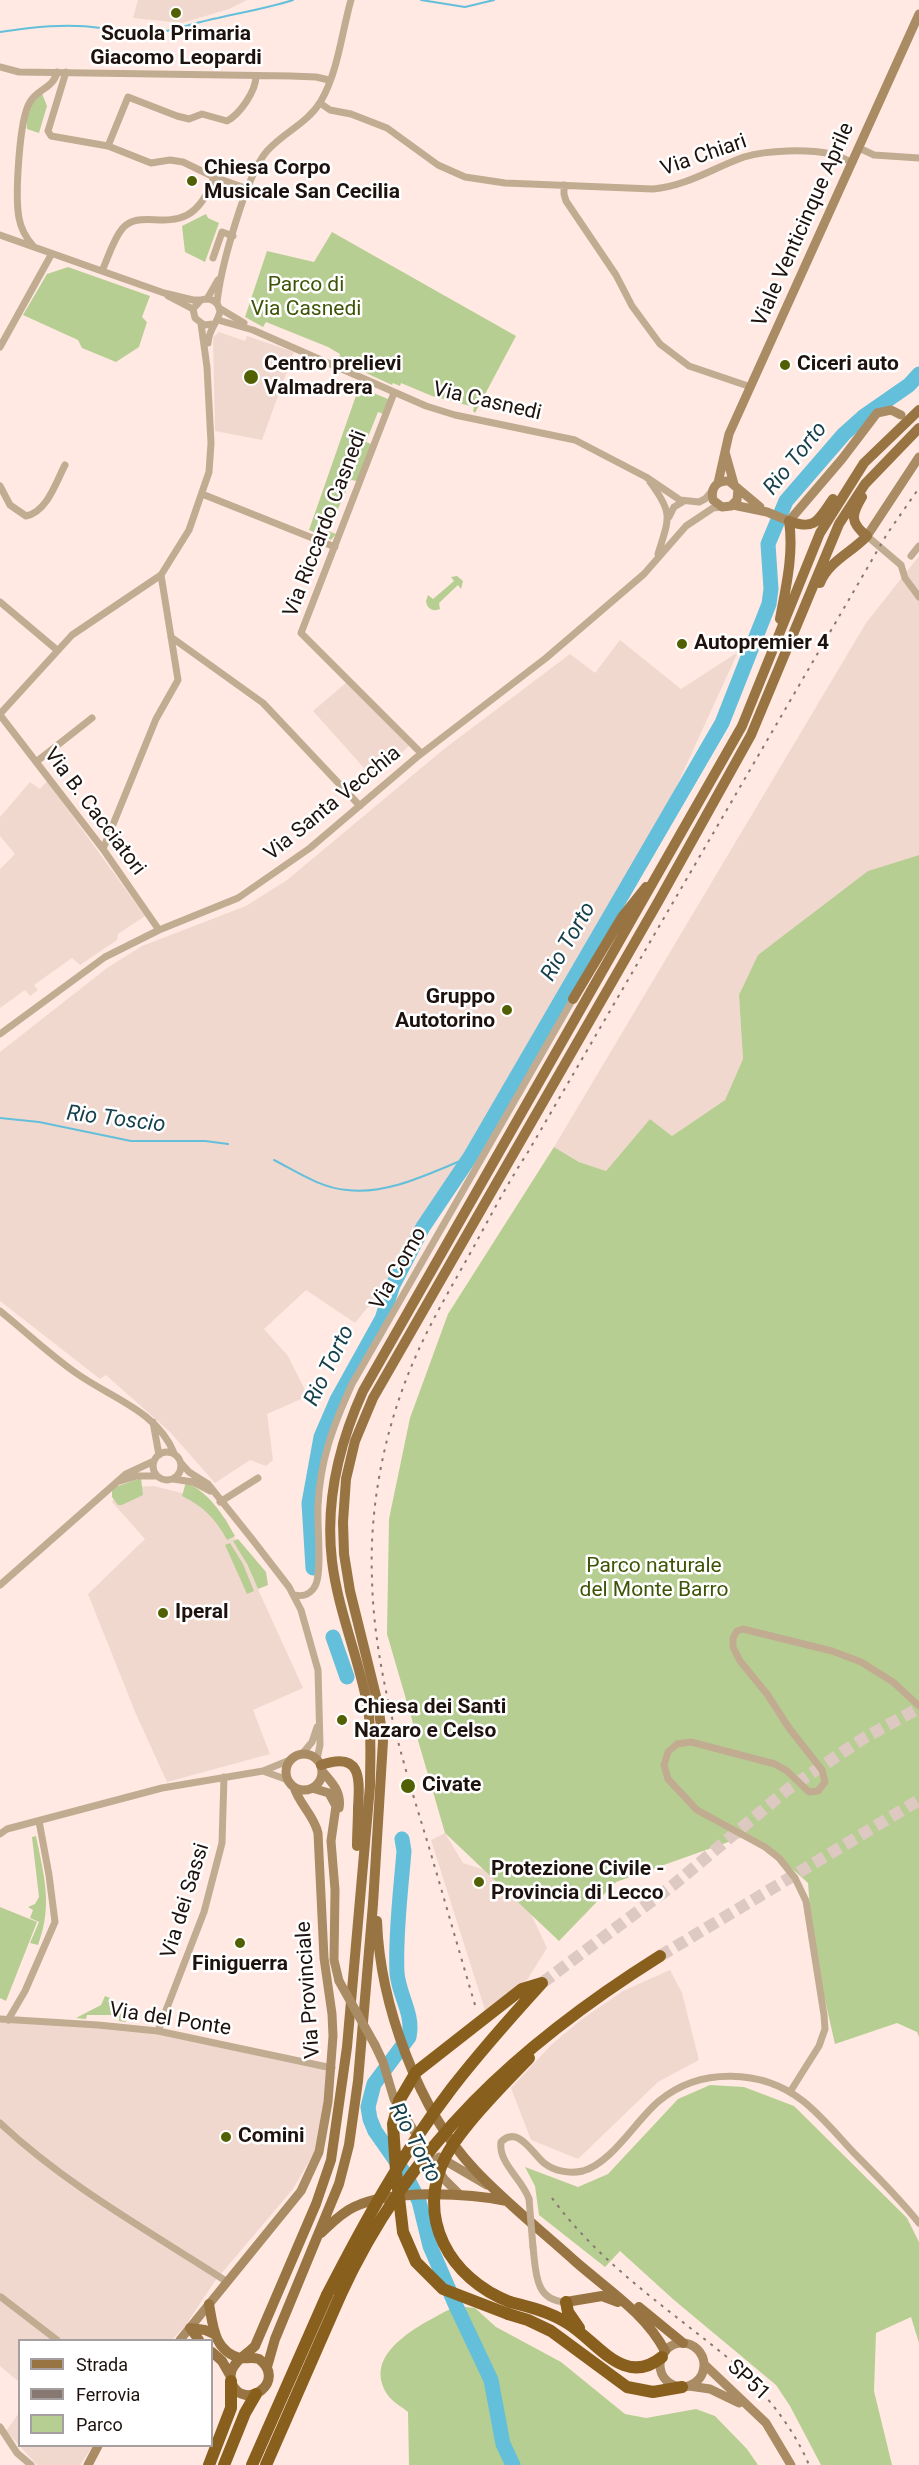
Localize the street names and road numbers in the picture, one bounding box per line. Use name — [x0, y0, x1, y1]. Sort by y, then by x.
street label: Viale Venticinque Aprile — [748, 119, 860, 331]
street label: Via Chiari — [658, 130, 750, 182]
street label: Via Casnedi — [430, 377, 544, 427]
street label: Via Riccardo Casnedi — [279, 427, 373, 621]
street label: Via Santa Vecchia — [260, 741, 406, 867]
street label: Via B. Cacciatori — [38, 743, 150, 881]
street label: Via Como — [365, 1223, 433, 1315]
street label: Via dei Sassi — [157, 1840, 215, 1962]
street label: Via Provinciale — [292, 1920, 326, 2060]
street label: Via del Ponte — [107, 1998, 233, 2042]
street label: SP51 — [721, 2355, 775, 2407]

